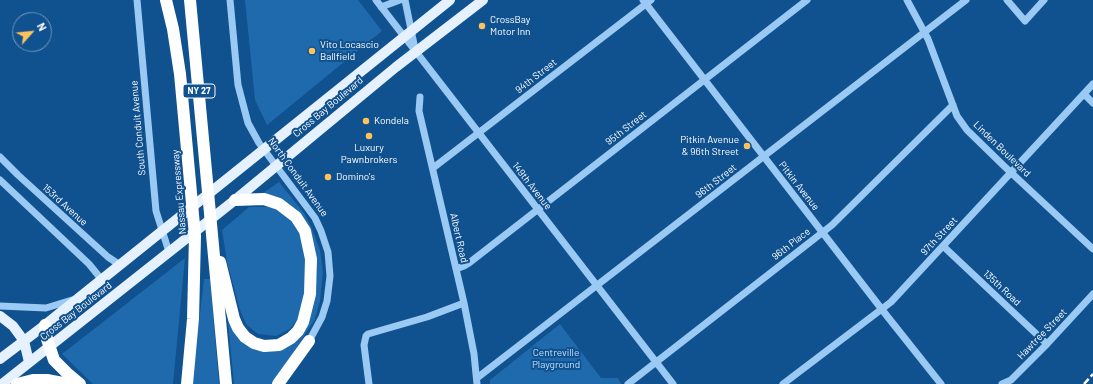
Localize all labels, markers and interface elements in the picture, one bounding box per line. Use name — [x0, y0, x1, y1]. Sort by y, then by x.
north arrow — [12, 12, 52, 52]
place label: CrossBay Motor Inn — [490, 14, 530, 38]
text: N — [35, 21, 50, 33]
marker: CrossBay Motor Inn — [477, 21, 487, 31]
place label: Vito Locascio Ballfield — [320, 39, 379, 62]
marker: Vito Locascio Ballfield — [307, 46, 317, 56]
street label: 94th Street — [513, 56, 559, 96]
street label: Cross Bay Boulevard — [291, 74, 365, 140]
street label: South Conduit Avenue — [128, 80, 148, 176]
road number: NY 27 — [183, 84, 215, 98]
street label: 95th Street — [603, 108, 649, 148]
place label: Kondela — [374, 115, 409, 127]
marker: Kondela — [361, 116, 371, 126]
street label: Linden Boulevard — [971, 119, 1033, 179]
marker: Luxury Pawnbrokers — [364, 131, 374, 141]
place label: Pitkin Avenue & 96th Street — [680, 134, 739, 158]
street label: North Conduit Avenue — [265, 135, 331, 219]
marker: Pitkin Avenue & 96th Street — [742, 141, 752, 151]
place label: Luxury Pawnbrokers — [341, 142, 397, 166]
street label: Nassau Expressway — [169, 149, 189, 235]
street label: Pitkin Avenue — [776, 159, 822, 213]
street label: 149th Avenue — [510, 160, 554, 212]
street label: 96th Street — [693, 161, 739, 201]
place label: Domino's — [336, 171, 375, 183]
marker: Domino's — [323, 172, 333, 182]
street label: 153rd Avenue — [40, 182, 90, 228]
street label: Albert Road — [447, 212, 471, 264]
street label: 97th Street — [918, 214, 960, 258]
street label: 96th Place — [769, 225, 813, 263]
street label: 135th Road — [981, 268, 1023, 308]
street label: Cross Bay Boulevard — [38, 279, 114, 343]
street label: Hawtree Street — [1015, 306, 1069, 362]
park label: Centreville Playground — [532, 347, 580, 370]

